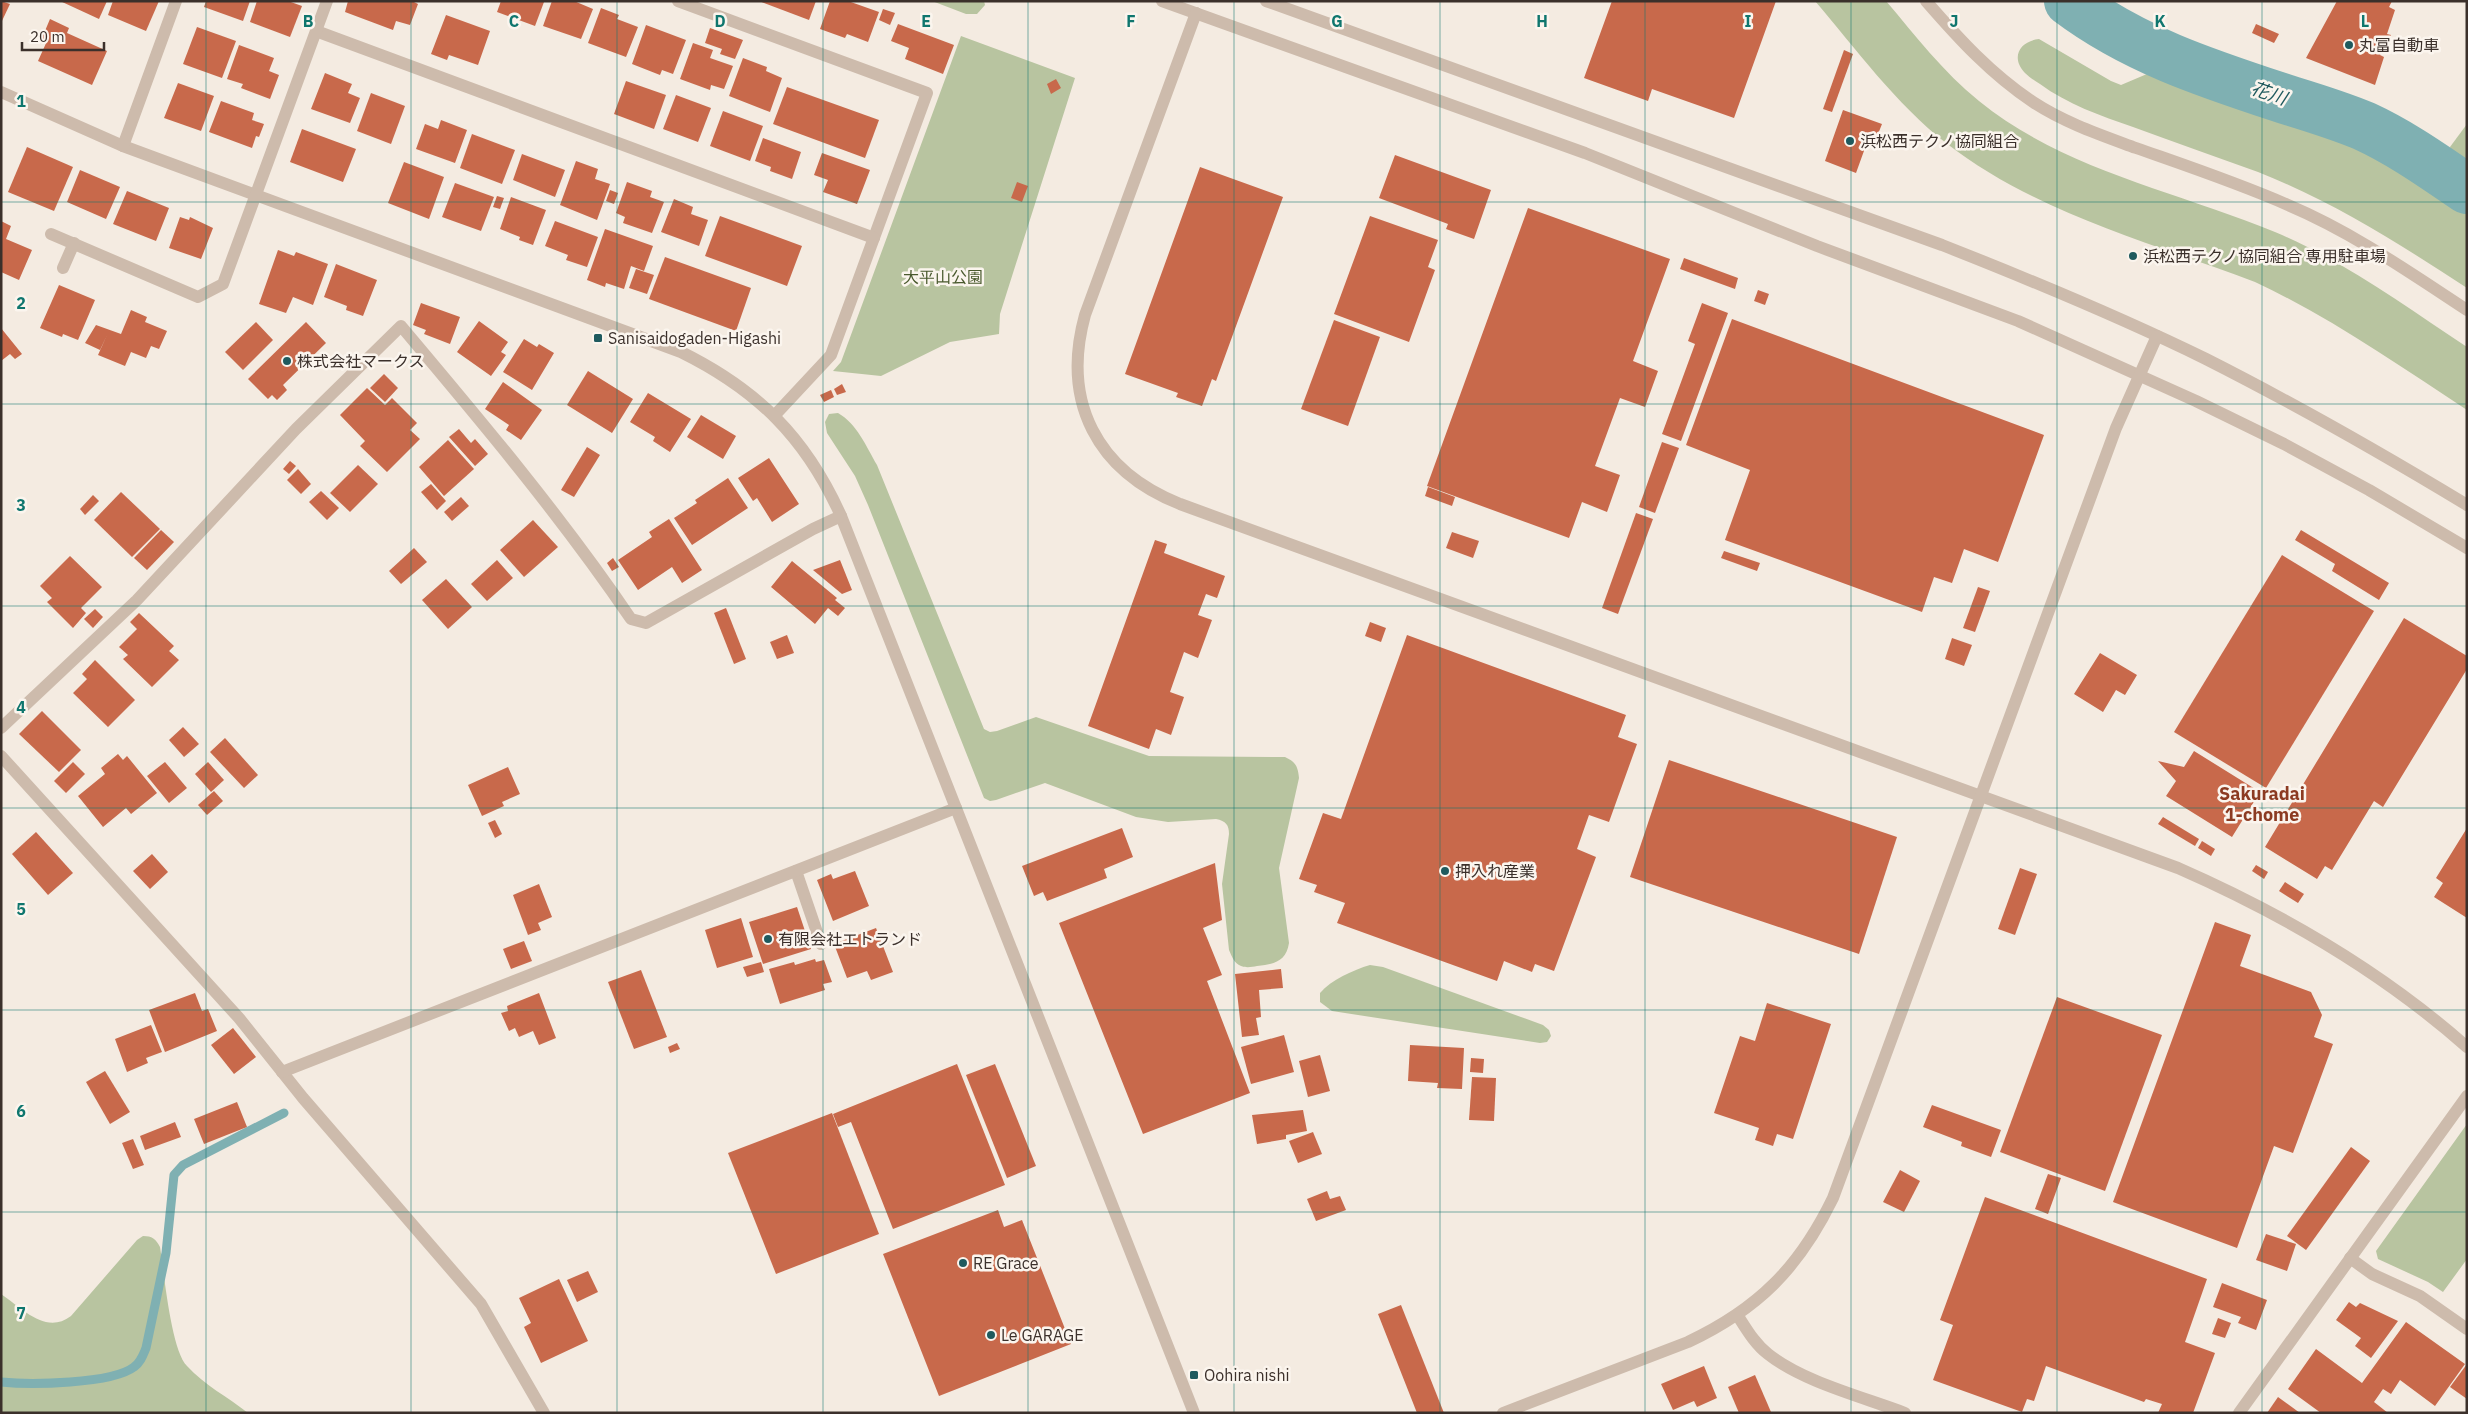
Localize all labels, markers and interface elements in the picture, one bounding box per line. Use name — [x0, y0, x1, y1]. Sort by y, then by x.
text: B — [303, 11, 314, 31]
text: C — [509, 11, 519, 31]
text: D — [714, 11, 726, 31]
text: E — [921, 11, 931, 31]
text: F — [1126, 11, 1136, 31]
text: G — [1331, 11, 1343, 31]
text: H — [1536, 11, 1548, 31]
text: I — [1745, 11, 1752, 31]
text: J — [1950, 11, 1958, 31]
text: K — [2154, 11, 2166, 31]
text: L — [2361, 11, 2369, 31]
scale bar — [22, 20, 105, 52]
text: 20 m — [30, 27, 65, 46]
place label: 丸富自動車 — [2359, 35, 2439, 55]
marker: 丸富自動車 — [2343, 39, 2355, 51]
water label: 花川 — [2248, 76, 2292, 110]
text: 1 — [16, 91, 26, 111]
place label: 浜松西テクノ協同組合 — [1860, 131, 2019, 151]
marker: 浜松西テクノ協同組合 — [1844, 135, 1856, 147]
place label: 浜松西テクノ協同組合 専用駐車場 — [2143, 246, 2386, 266]
marker: 浜松西テクノ協同組合 専用駐車場 — [2127, 250, 2139, 262]
park label: 大平山公園 — [903, 267, 983, 287]
text: 2 — [16, 293, 26, 313]
place label: Sanisaidogaden-Higashi — [608, 328, 781, 348]
marker: Sanisaidogaden-Higashi — [592, 332, 604, 344]
place label: 株式会社マークス — [297, 351, 425, 371]
marker: 株式会社マークス — [281, 355, 293, 367]
text: 3 — [16, 495, 26, 515]
text: 4 — [16, 697, 26, 717]
district label: Sakuradai 1-chome — [2219, 782, 2305, 826]
place label: 押入れ産業 — [1455, 861, 1535, 881]
marker: 押入れ産業 — [1439, 865, 1451, 877]
text: 5 — [16, 899, 26, 919]
place label: 有限会社エトランド — [778, 929, 922, 949]
marker: 有限会社エトランド — [762, 933, 774, 945]
text: 6 — [16, 1101, 26, 1121]
place label: RE Grace — [973, 1253, 1039, 1273]
marker: RE Grace — [957, 1257, 969, 1269]
text: 7 — [16, 1303, 26, 1323]
place label: Le GARAGE — [1001, 1325, 1084, 1345]
marker: Le GARAGE — [985, 1329, 997, 1341]
place label: Oohira nishi — [1204, 1365, 1289, 1385]
marker: Oohira nishi — [1188, 1369, 1200, 1381]

